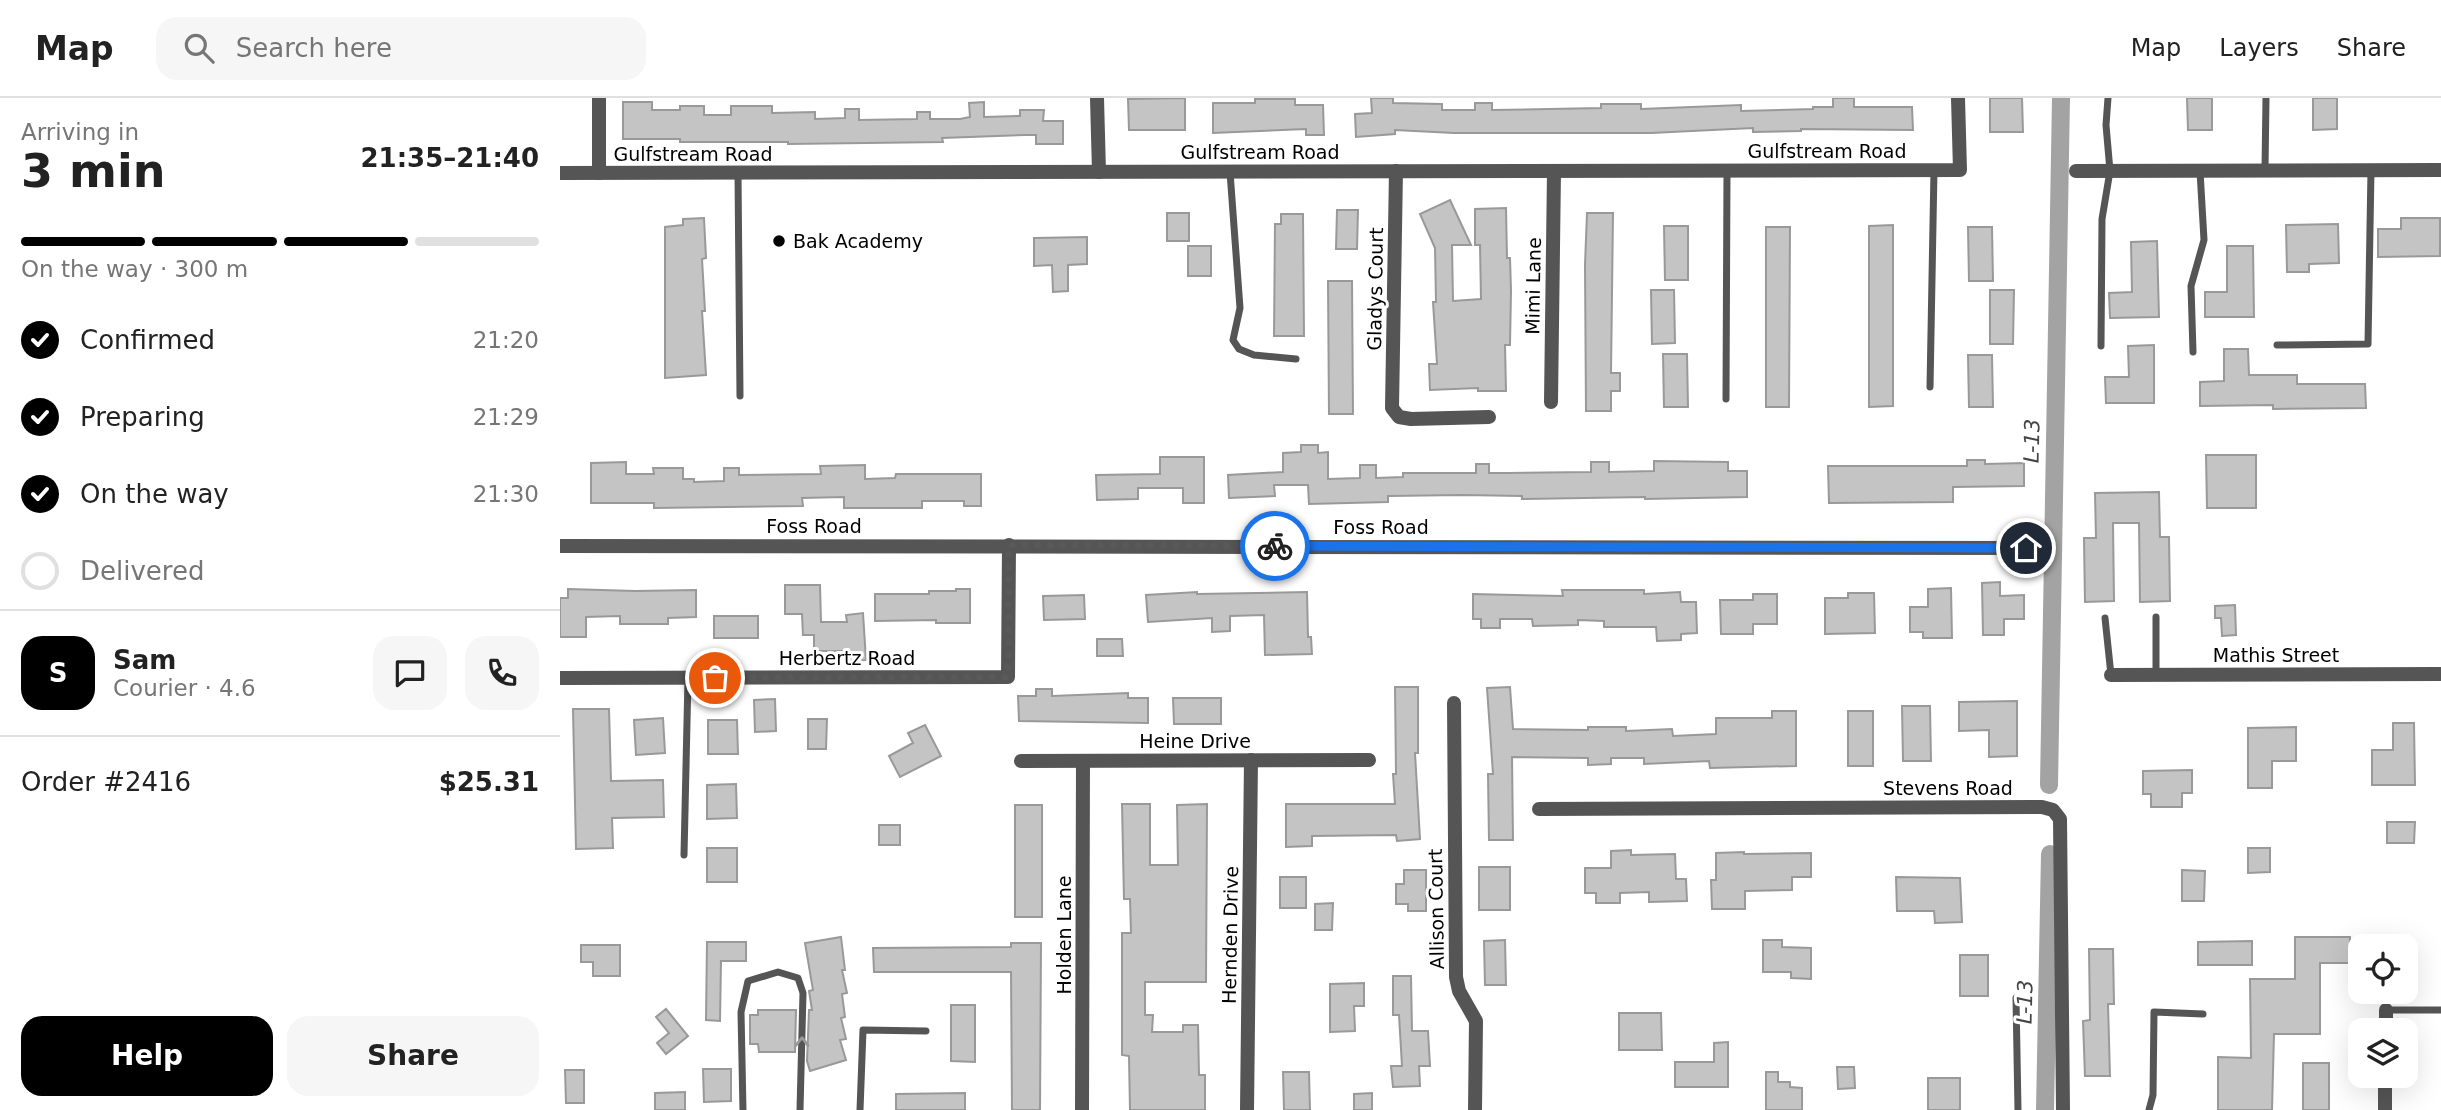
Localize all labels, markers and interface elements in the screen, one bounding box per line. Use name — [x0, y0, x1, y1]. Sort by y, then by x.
search box — [156, 17, 646, 80]
text: Map — [35, 29, 114, 68]
icon: search — [180, 29, 218, 67]
text: Search here — [236, 33, 392, 63]
text: Map — [2131, 34, 2181, 62]
text: Layers — [2219, 34, 2299, 62]
text: Share — [2337, 34, 2406, 62]
text: Arriving in — [21, 119, 139, 145]
street label: Gulfstream Road — [1747, 140, 1907, 162]
street label: Gulfstream Road — [1180, 141, 1340, 163]
text: 21:35–21:40 — [360, 143, 539, 173]
street label: Gulfstream Road — [613, 143, 773, 165]
text: 3 min — [21, 144, 165, 198]
street label: Gladys Court — [1363, 227, 1387, 351]
place label: Bak Academy — [793, 230, 923, 252]
marker: Bak Academy — [771, 233, 787, 249]
street label: Mimi Lane — [1521, 237, 1545, 335]
text: On the way · 300 m — [21, 256, 248, 282]
icon: check — [21, 321, 59, 359]
text: Confirmed — [80, 325, 215, 355]
text: 21:20 — [473, 327, 539, 353]
icon: check — [21, 398, 59, 436]
text: Preparing — [80, 402, 205, 432]
text: 21:29 — [473, 404, 539, 430]
water label: L-13 — [2020, 419, 2044, 463]
icon: check — [21, 475, 59, 513]
text: On the way — [80, 479, 229, 509]
text: 21:30 — [473, 481, 539, 507]
courier — [1240, 511, 1310, 581]
street label: Foss Road — [766, 515, 862, 537]
street label: Foss Road — [1333, 516, 1429, 538]
pin — [1996, 518, 2056, 578]
icon: bike — [1256, 527, 1294, 565]
icon: home — [2007, 529, 2045, 567]
text: Delivered — [80, 556, 204, 586]
button: chat — [373, 636, 447, 710]
button: phone — [465, 636, 539, 710]
street label: Mathis Street — [2213, 644, 2339, 666]
text: Sam — [113, 645, 176, 675]
street label: Herbertz Road — [779, 647, 915, 669]
pin — [685, 648, 745, 708]
text: S — [49, 658, 67, 688]
icon: bag — [696, 659, 734, 697]
text: Courier · 4.6 — [113, 675, 256, 701]
street label: Heine Drive — [1139, 730, 1251, 752]
text: Order #2416 — [21, 767, 191, 797]
text: $25.31 — [439, 767, 539, 797]
street label: Stevens Road — [1883, 777, 2013, 799]
street label: Allison Court — [1424, 848, 1448, 970]
street label: Hernden Drive — [1218, 866, 1242, 1004]
street label: Holden Lane — [1053, 876, 1075, 994]
map controls — [2348, 934, 2418, 1088]
button: locate — [2348, 934, 2418, 1004]
water label: L-13 — [2013, 980, 2037, 1024]
button: Help — [21, 1016, 273, 1096]
button: Share — [287, 1016, 539, 1096]
button: layers — [2348, 1018, 2418, 1088]
one-way arrow — [794, 1036, 810, 1047]

